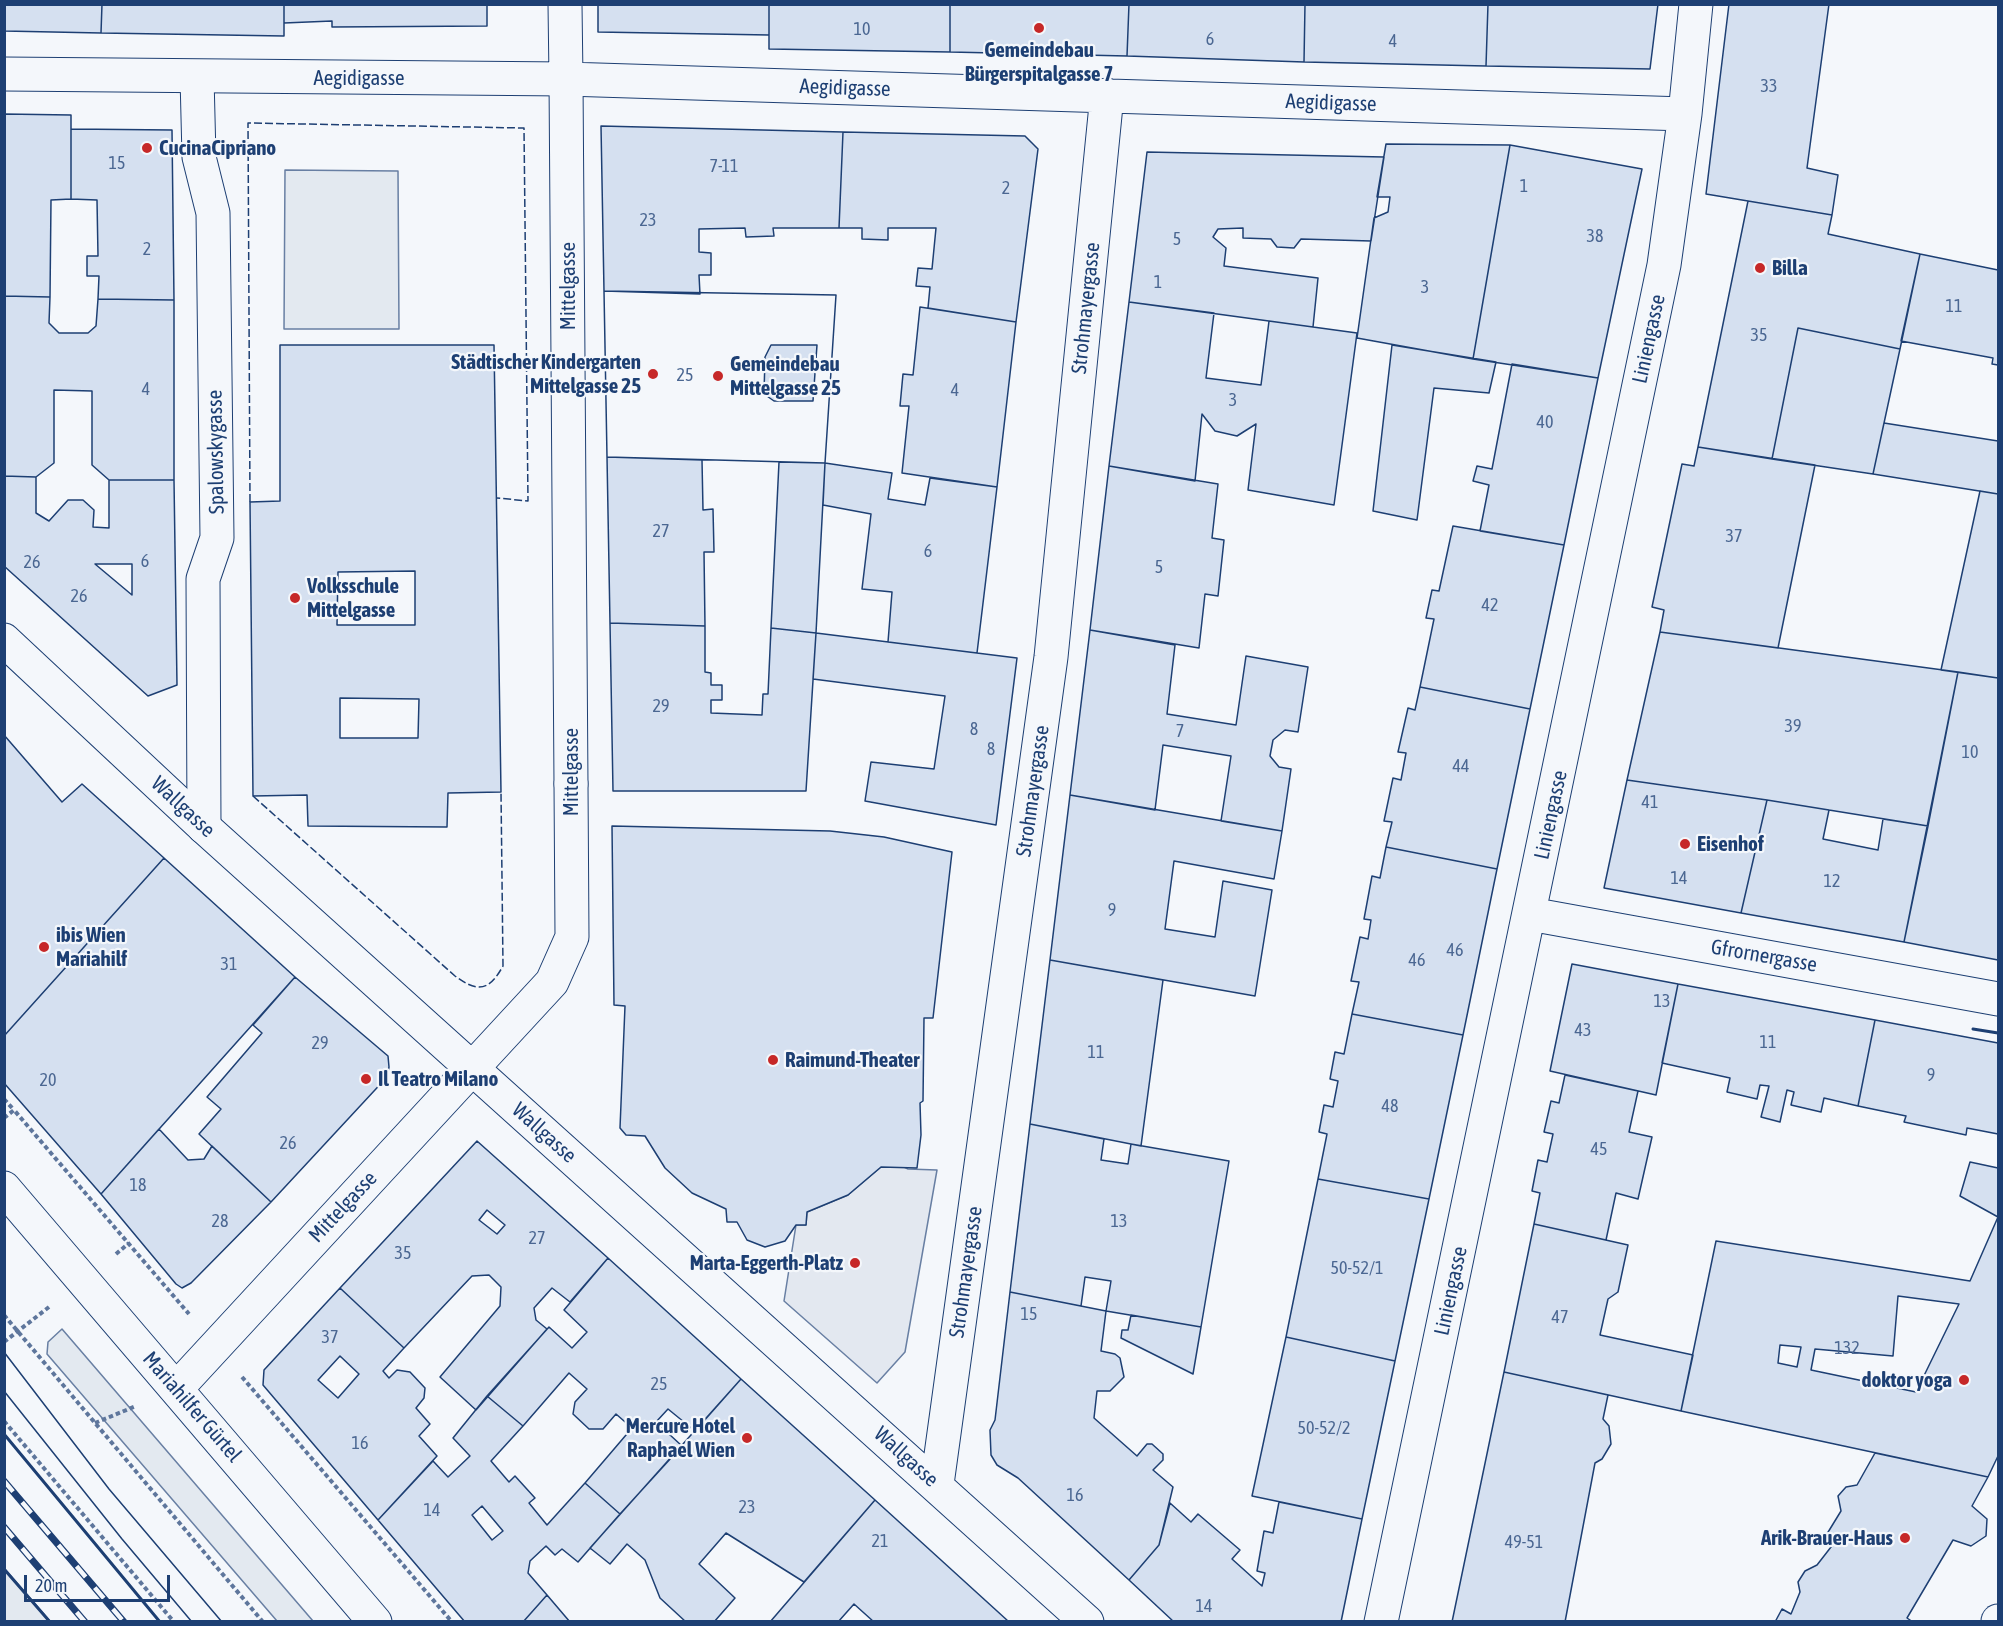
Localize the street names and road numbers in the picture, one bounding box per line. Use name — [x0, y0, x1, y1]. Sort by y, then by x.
street label: Aegidigasse — [313, 65, 405, 91]
street label: Aegidigasse — [799, 74, 891, 102]
street label: Aegidigasse — [1285, 89, 1377, 117]
street label: Strohmayergasse — [1067, 241, 1105, 375]
street label: Mittelgasse — [555, 242, 581, 330]
street label: Liniengasse — [1627, 292, 1671, 386]
street label: Spalowskygasse — [202, 390, 230, 514]
street label: Strohmayergasse — [1011, 724, 1055, 858]
street label: Mittelgasse — [558, 728, 584, 816]
street label: Liniengasse — [1529, 768, 1573, 862]
street label: Wallgasse — [146, 771, 220, 843]
street label: Gfrornergasse — [1709, 934, 1819, 978]
street label: Wallgasse — [507, 1098, 581, 1168]
street label: Mittelgasse — [304, 1166, 382, 1248]
street label: Strohmayergasse — [944, 1205, 988, 1339]
street label: Liniengasse — [1429, 1244, 1473, 1338]
street label: Mariahilfer Gürtel — [137, 1347, 247, 1467]
street label: Wallgasse — [869, 1422, 943, 1492]

